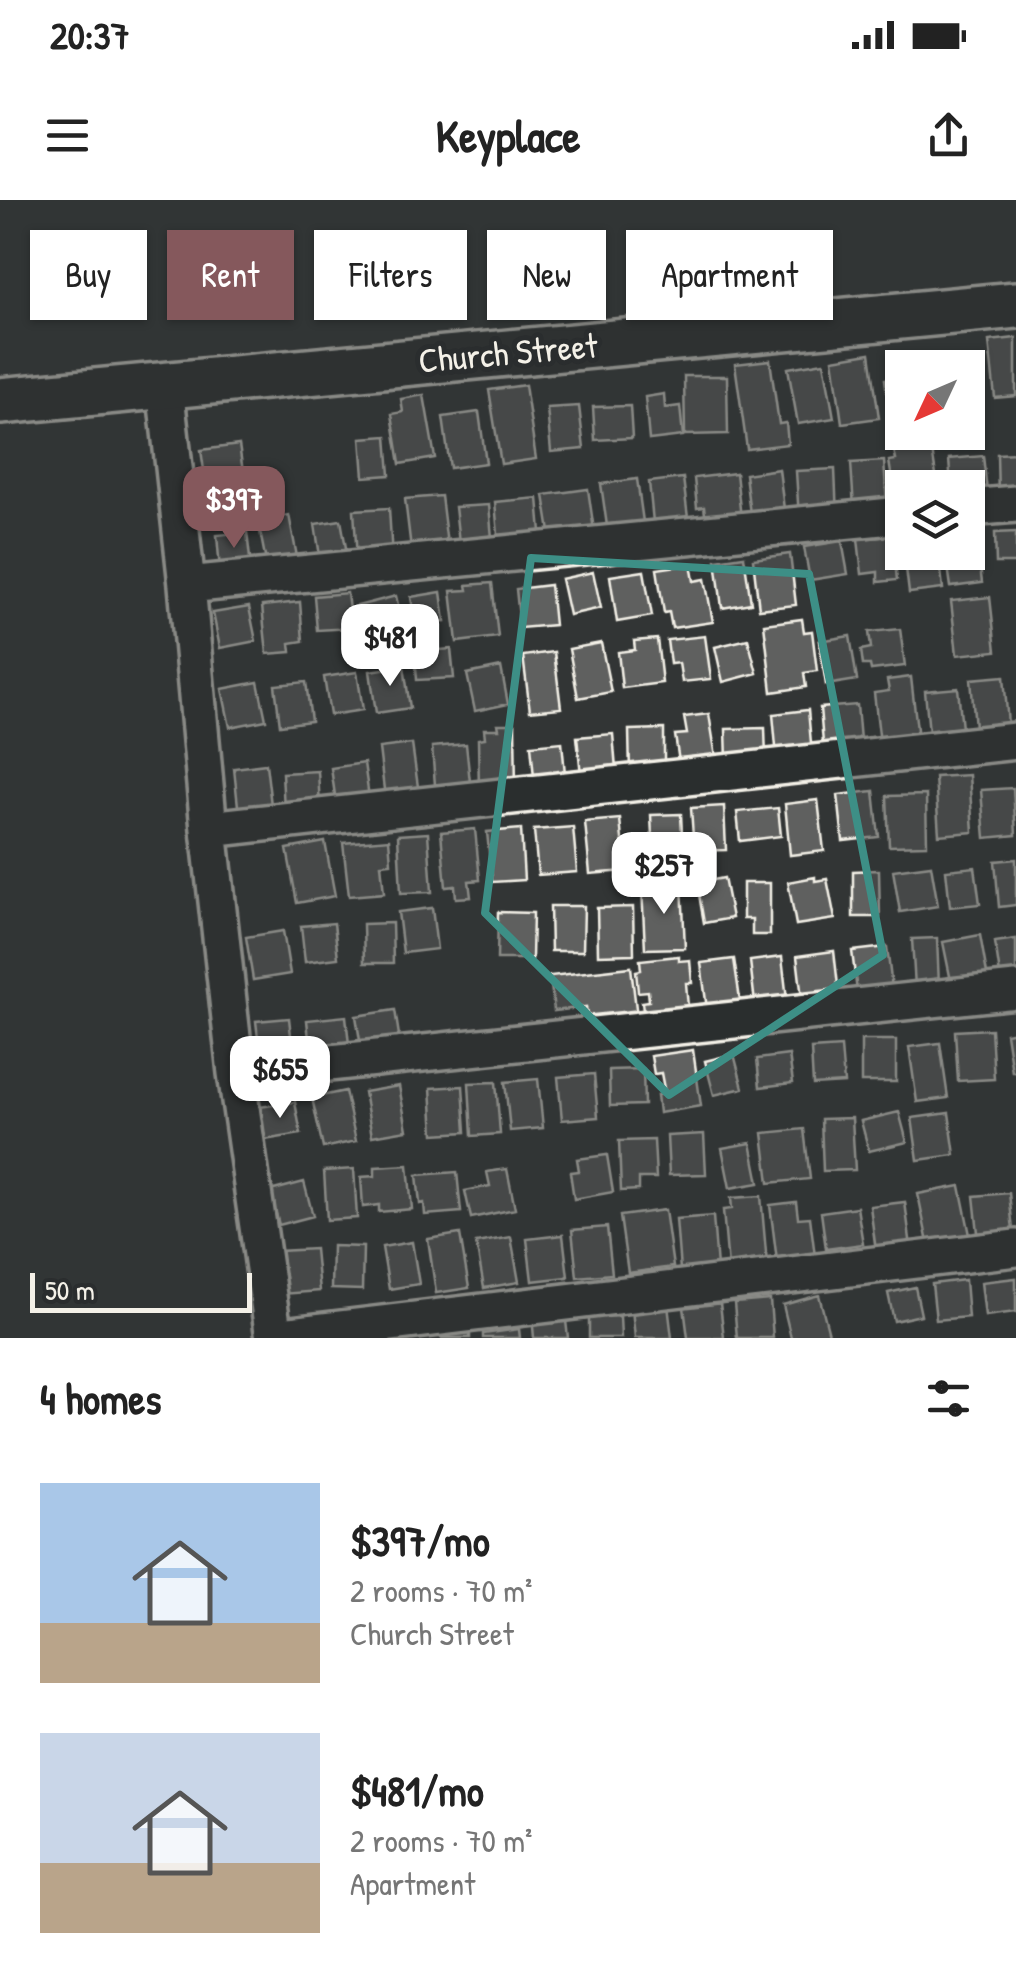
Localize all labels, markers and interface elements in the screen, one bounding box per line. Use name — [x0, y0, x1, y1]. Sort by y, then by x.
text: 20:37 — [50, 9, 129, 61]
text: Keyplace — [436, 105, 580, 166]
icon: menu — [40, 108, 95, 163]
icon: share — [921, 108, 976, 163]
chip: Buy — [30, 230, 147, 320]
chip: Rent — [167, 230, 294, 320]
chip: Filters — [314, 230, 467, 320]
chip: New — [487, 230, 606, 320]
chip: Apartment — [626, 230, 833, 320]
street label: Church Street — [417, 321, 600, 384]
north arrow — [885, 350, 985, 450]
map controls — [885, 350, 985, 570]
pin: $397 — [175, 466, 293, 551]
button: layers — [885, 470, 985, 570]
text: $397 — [205, 477, 263, 520]
pin: $481 — [331, 604, 449, 689]
text: $481 — [363, 615, 417, 658]
pin: $257 — [605, 832, 723, 917]
text: $257 — [634, 843, 694, 886]
pin: $655 — [221, 1036, 339, 1121]
text: $655 — [252, 1047, 308, 1090]
scale bar — [30, 1268, 252, 1312]
text: 50 m — [45, 1271, 95, 1309]
text: 4 homes — [40, 1370, 161, 1427]
icon: filters — [921, 1371, 976, 1426]
text: $397/mo — [350, 1512, 490, 1569]
icon: home — [120, 1523, 240, 1643]
text: 2 rooms · 70 m² — [350, 1569, 532, 1612]
text: Church Street — [350, 1612, 514, 1655]
text: $481/mo — [350, 1762, 484, 1819]
icon: home — [120, 1773, 240, 1893]
text: 2 rooms · 70 m² — [350, 1819, 532, 1862]
text: Apartment — [350, 1862, 475, 1905]

